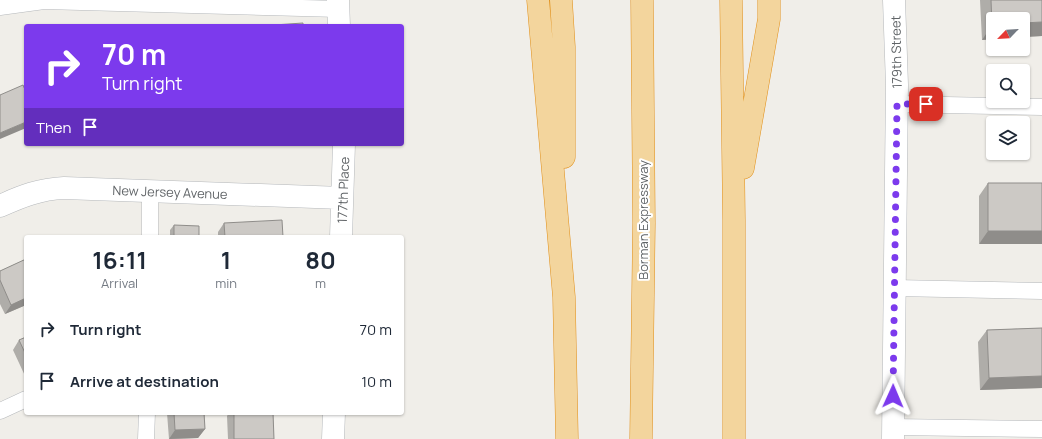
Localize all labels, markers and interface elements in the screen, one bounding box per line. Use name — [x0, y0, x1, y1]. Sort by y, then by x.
north arrow — [986, 12, 1030, 56]
map controls — [986, 12, 1030, 160]
street label: 179th Street — [886, 15, 906, 89]
text: 70 m — [102, 35, 166, 73]
icon: right — [36, 40, 88, 92]
button: search — [986, 64, 1030, 108]
text: Turn right — [102, 71, 183, 95]
pin — [909, 87, 943, 121]
icon: arrive — [915, 93, 937, 115]
icon: arrive — [79, 116, 101, 138]
button: layers — [986, 116, 1030, 160]
text: Then — [36, 117, 71, 138]
street label: 177th Place — [333, 156, 353, 224]
street label: Borman Expressway — [634, 160, 652, 280]
street label: New Jersey Avenue — [112, 181, 228, 203]
text: 16:11 — [92, 243, 147, 276]
text: 1 — [221, 243, 231, 276]
text: 80 — [305, 243, 336, 276]
text: Arrival — [101, 274, 138, 292]
text: min — [215, 274, 237, 292]
text: m — [315, 274, 326, 292]
icon: right — [36, 318, 58, 340]
text: Turn right — [70, 319, 141, 340]
text: 70 m — [360, 319, 392, 340]
icon: arrive — [36, 370, 58, 392]
text: Arrive at destination — [70, 371, 219, 392]
text: 10 m — [361, 371, 392, 392]
position arrow — [872, 375, 914, 417]

